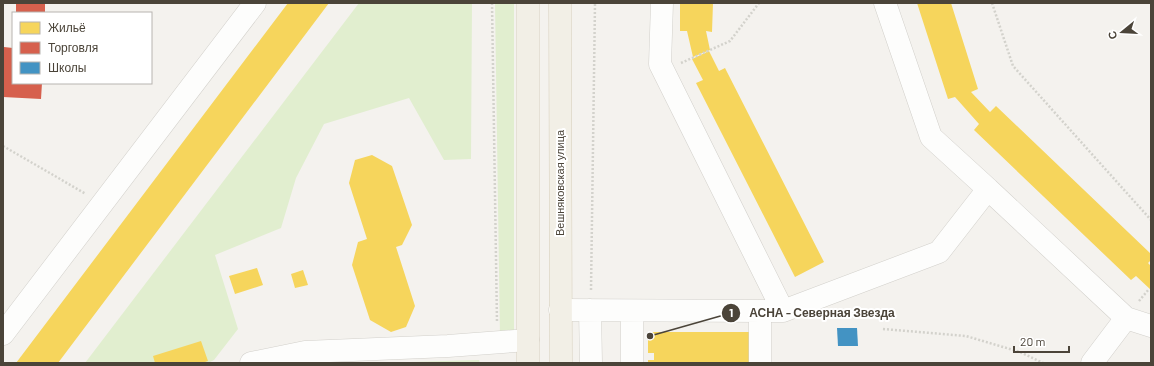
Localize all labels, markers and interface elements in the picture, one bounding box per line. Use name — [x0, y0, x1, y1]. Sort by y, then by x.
legend — [12, 12, 152, 84]
north arrow — [1102, 12, 1142, 52]
text: Жильё — [48, 20, 86, 34]
text: С — [1105, 29, 1119, 41]
text: Торговля — [48, 40, 98, 55]
text: Школы — [48, 60, 86, 74]
street label: Вешняковская улица — [553, 129, 566, 236]
callout: АСНА - Северная Звезда — [721, 301, 903, 325]
text: 1 — [729, 305, 733, 319]
text: АСНА - Северная Звезда — [749, 305, 895, 320]
scale bar — [1014, 328, 1069, 354]
text: 20 m — [1020, 334, 1046, 348]

